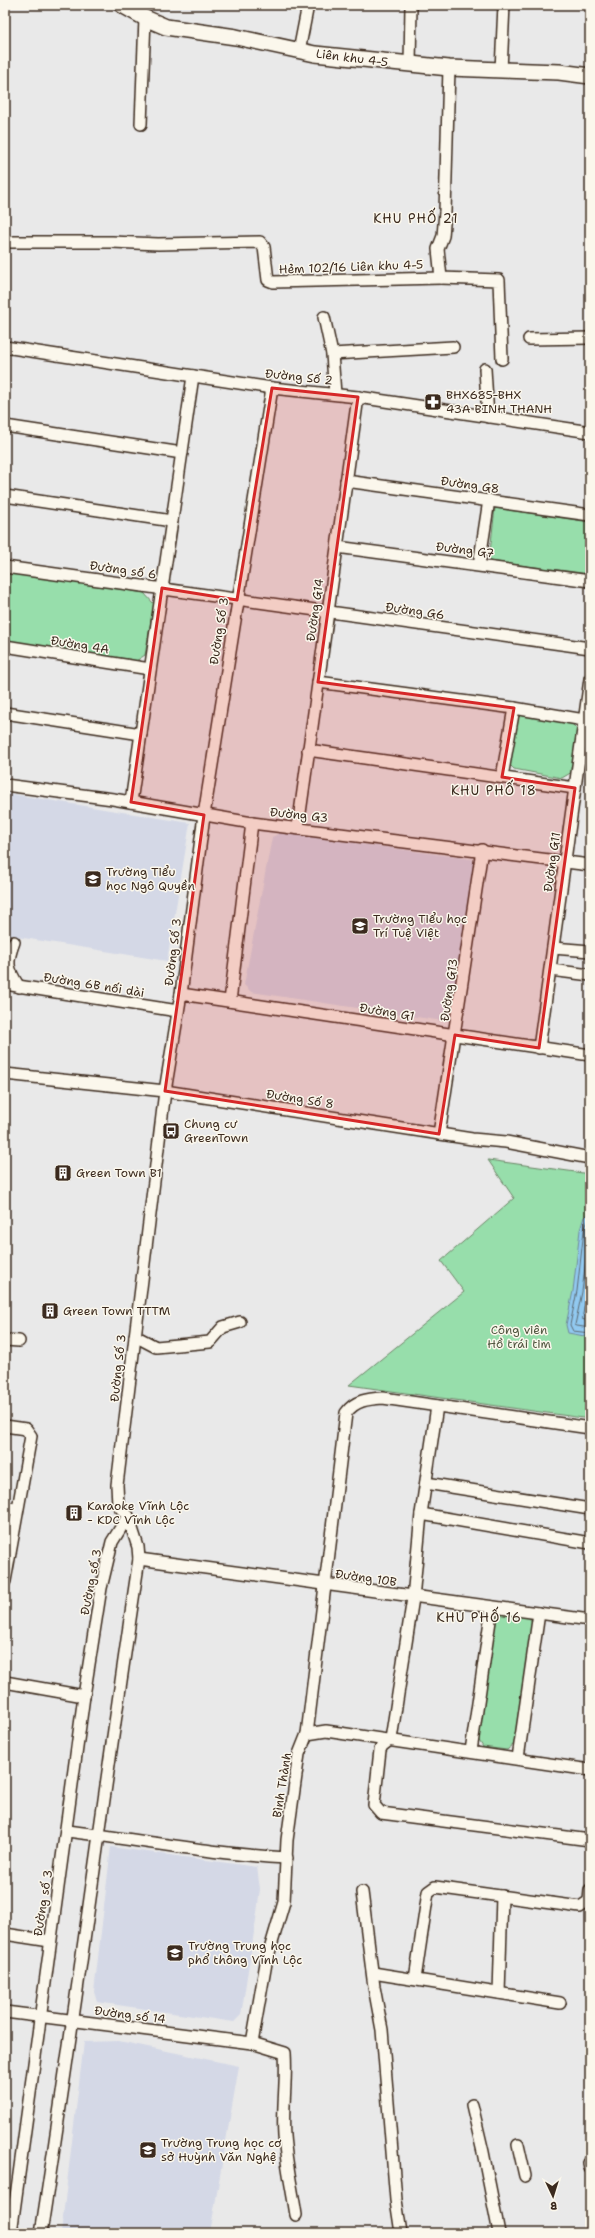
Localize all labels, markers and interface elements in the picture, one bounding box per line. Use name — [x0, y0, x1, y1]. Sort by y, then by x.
street label: Liên khu 4-5 — [315, 46, 389, 70]
district label: KHU PHỐ 21 — [373, 207, 459, 227]
street label: Hẻm 102/16 Liên khu 4-5 — [279, 256, 423, 278]
street label: Đường Số 2 — [264, 365, 334, 389]
place label: BHX685-BHX 43A BINH THANH — [446, 387, 552, 417]
pharmacy icon: BHX685-BHX 43A BINH THANH — [423, 392, 443, 412]
street label: Đường G8 — [440, 473, 500, 497]
street label: Đường G7 — [435, 538, 495, 562]
street label: Đường số 6 — [89, 557, 157, 583]
street label: Đường G14 — [303, 578, 327, 642]
street label: Đường Số 3 — [206, 596, 232, 666]
street label: Đường G6 — [385, 599, 445, 623]
street label: Đường 4A — [50, 632, 111, 658]
district label: KHU PHỐ 18 — [451, 779, 537, 799]
street label: Đường G3 — [269, 804, 329, 826]
street label: Đường G11 — [540, 831, 564, 893]
place label: Trường Tiểu học Ngô Quyền — [106, 864, 195, 894]
school or university icon: Trường Tiểu học Ngô Quyền — [83, 869, 103, 889]
place label: Trường Tiểu học Trí Tuệ Việt — [373, 911, 467, 941]
school or university icon: Trường Tiểu học Trí Tuệ Việt — [350, 916, 370, 936]
street label: Đường Số 3 — [161, 917, 185, 987]
street label: Đường G13 — [437, 958, 461, 1022]
street label: Đường 6B nối dài — [42, 969, 146, 1001]
street label: Đường G1 — [358, 1000, 416, 1024]
street label: Đường Số 8 — [265, 1086, 335, 1112]
place label: Chung cư GreenTown — [184, 1116, 248, 1146]
bus stop icon: Chung cư GreenTown — [161, 1121, 181, 1141]
building icon: Green Town B1 — [53, 1163, 73, 1183]
place label: Green Town B1 — [76, 1165, 162, 1181]
building icon: Green Town TTTM — [40, 1301, 60, 1321]
place label: Green Town TTTM — [63, 1303, 171, 1319]
park label: Công viên Hồ trái tim — [487, 1322, 551, 1352]
street label: Đường Số 3 — [106, 1333, 130, 1403]
place label: Karaoke Vĩnh Lộc - KDC Vĩnh Lộc — [87, 1498, 189, 1528]
building icon: Karaoke Vĩnh Lộc - KDC Vĩnh Lộc — [64, 1503, 84, 1523]
street label: Đường số 3 — [77, 1547, 105, 1617]
street label: Đường 10B — [334, 1566, 398, 1590]
district label: KHU PHỐ 16 — [436, 1606, 522, 1626]
street label: Bình Thành — [269, 1751, 295, 1819]
street label: Đường số 3 — [30, 1869, 56, 1937]
place label: Trường Trung học phổ thông Vĩnh Lộc — [188, 1938, 302, 1968]
school or university icon: Trường Trung học phổ thông Vĩnh Lộc — [165, 1943, 185, 1963]
street label: Đường số 14 — [93, 2003, 167, 2027]
place label: Trường Trung học cơ sở Huỳnh Văn Nghệ — [161, 2135, 282, 2165]
school or university icon: Trường Trung học cơ sở Huỳnh Văn Nghệ — [138, 2140, 158, 2160]
north arrow — [533, 2176, 573, 2216]
text: B — [550, 2198, 558, 2213]

